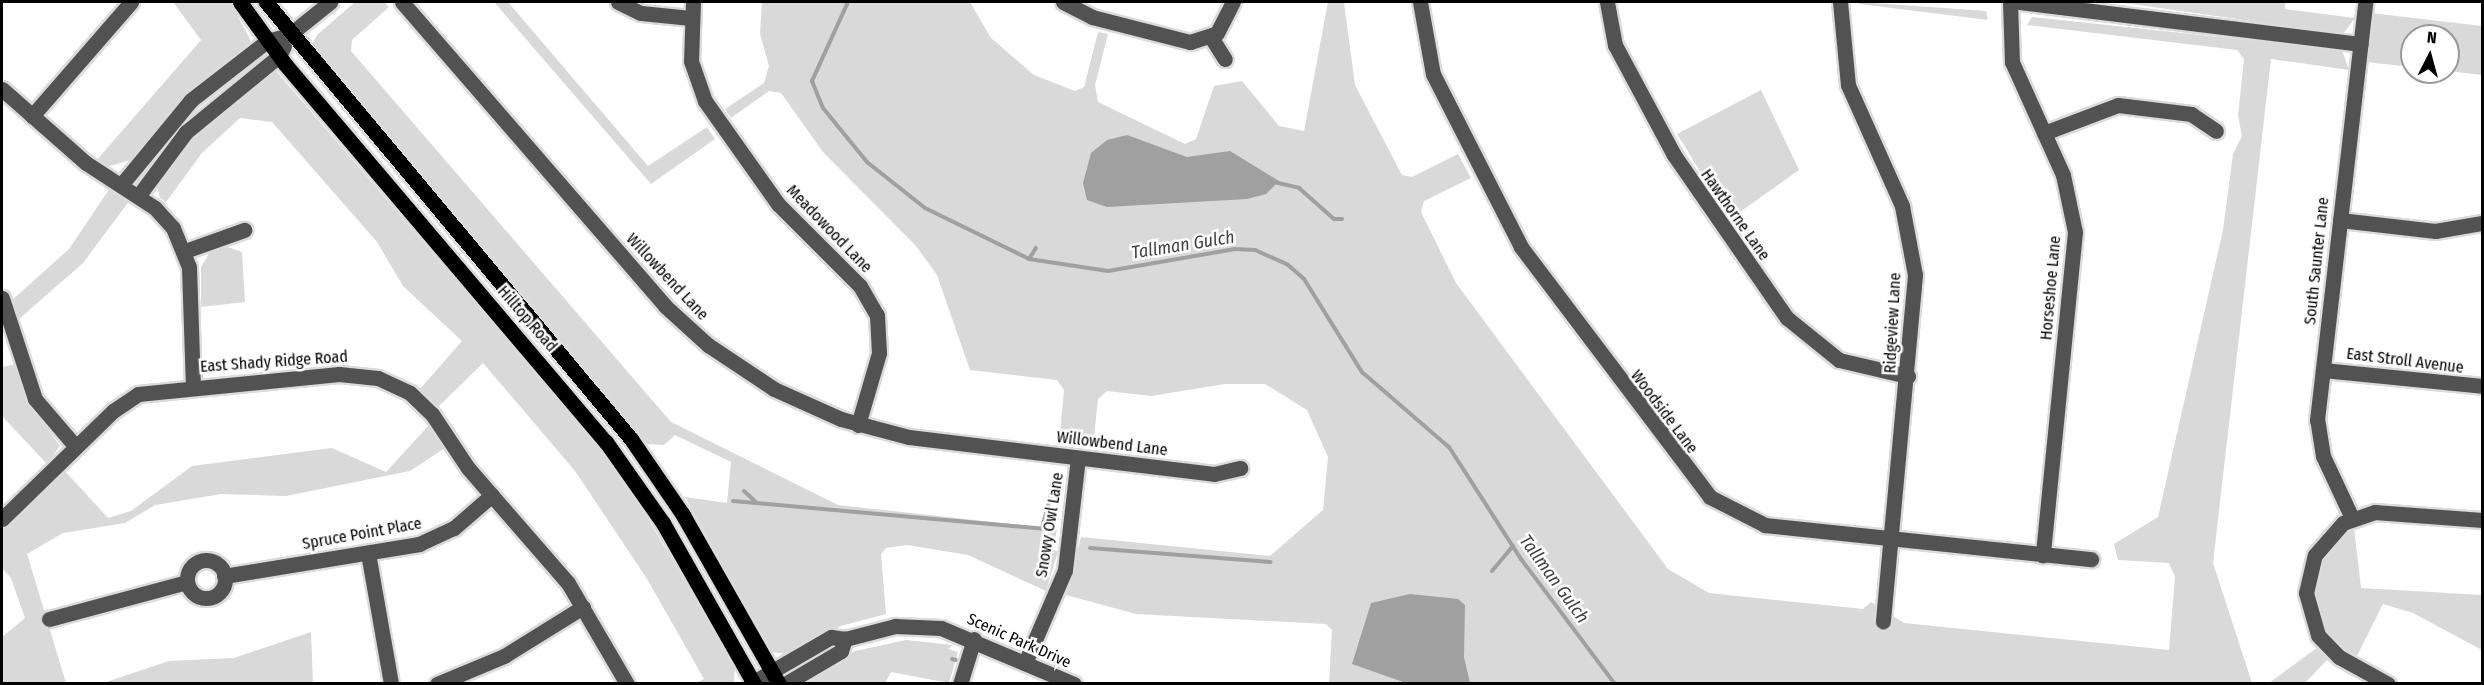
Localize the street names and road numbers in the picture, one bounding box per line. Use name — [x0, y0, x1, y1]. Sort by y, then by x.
street label: Hawthorne Lane — [1696, 166, 1774, 264]
street label: Meadowood Lane — [782, 181, 876, 277]
street label: South Saunter Lane — [2301, 196, 2333, 326]
street label: Willowbend Lane — [622, 230, 712, 324]
street label: Horseshoe Lane — [2037, 235, 2065, 341]
street label: Ridgeview Lane — [1881, 272, 1905, 374]
street label: Hilltop Road — [493, 282, 561, 356]
street label: East Stroll Avenue — [2345, 344, 2465, 378]
street label: East Shady Ridge Road — [200, 347, 348, 377]
street label: Woodside Lane — [1626, 366, 1702, 458]
street label: Willowbend Lane — [1055, 428, 1169, 460]
street label: Snowy Owl Lane — [1032, 471, 1068, 579]
street label: Spruce Point Place — [301, 514, 423, 554]
street label: Scenic Park Drive — [964, 610, 1074, 672]

